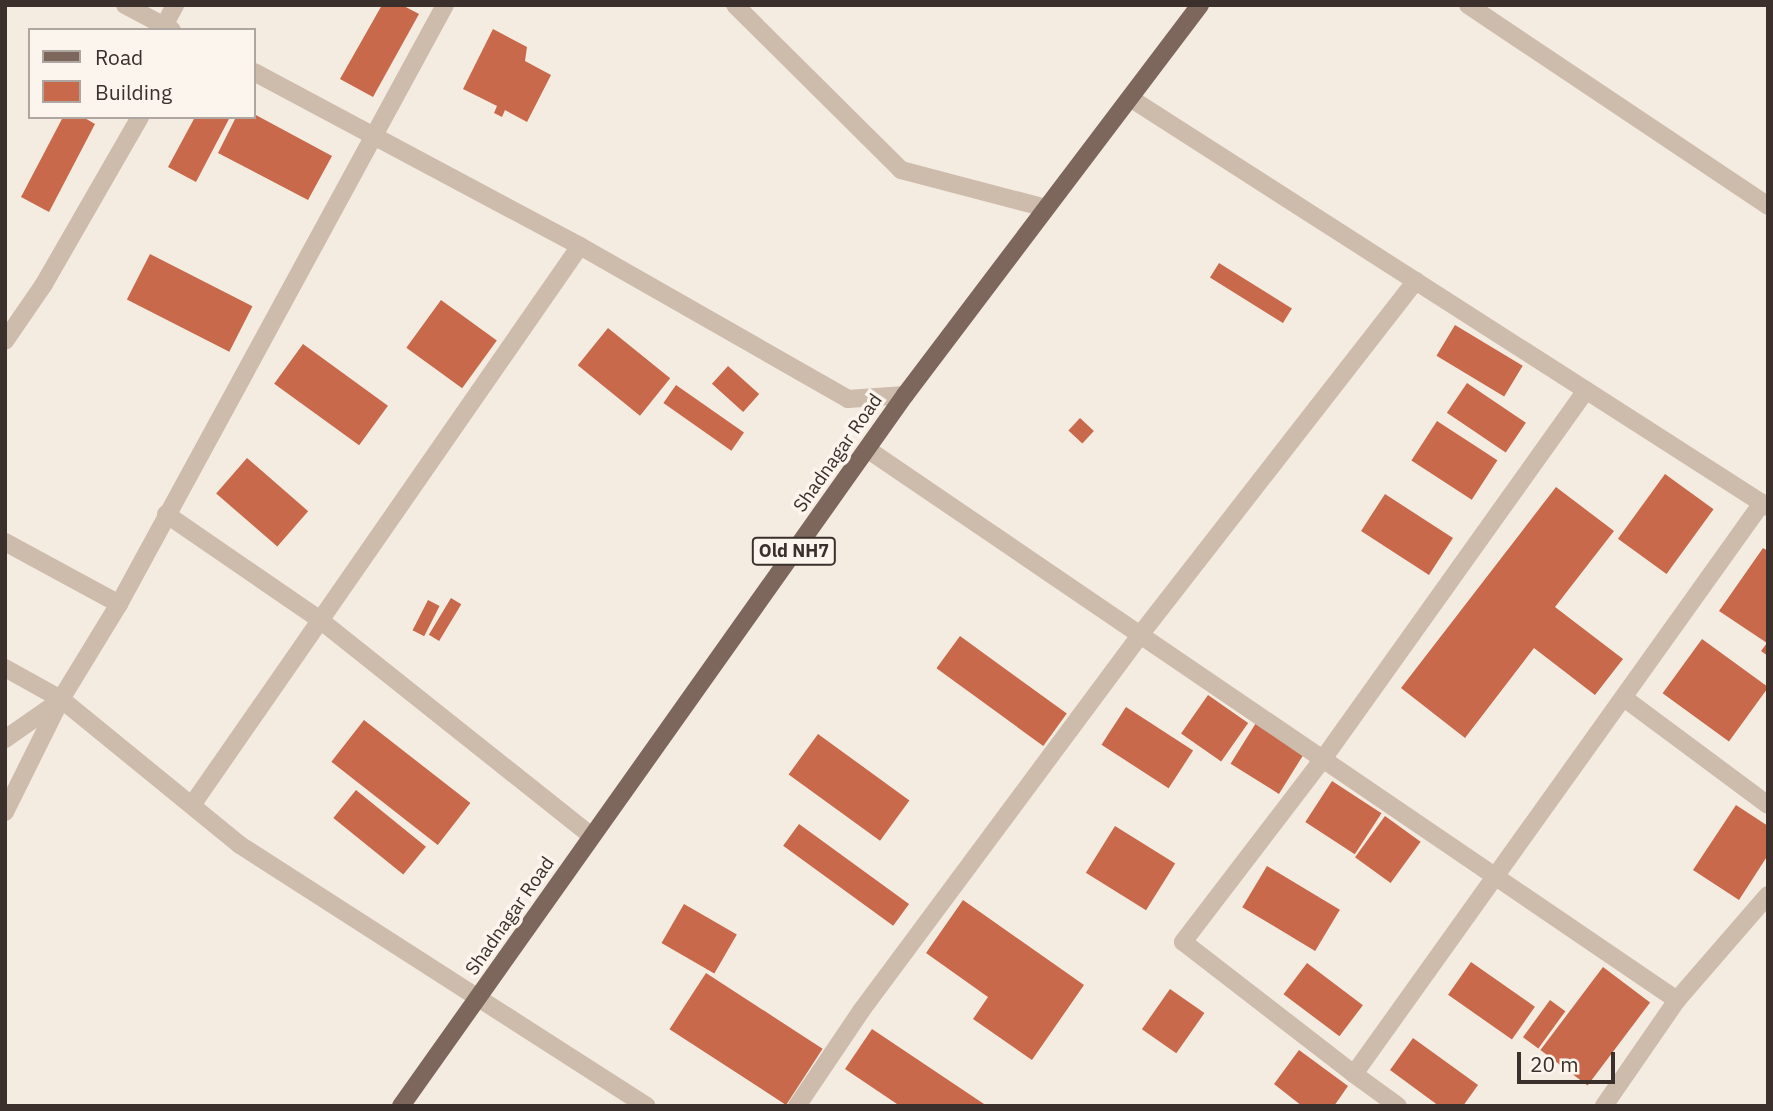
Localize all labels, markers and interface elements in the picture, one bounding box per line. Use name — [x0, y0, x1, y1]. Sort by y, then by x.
legend — [28, 28, 256, 119]
text: Road — [95, 43, 143, 71]
text: Building — [95, 78, 172, 106]
street label: Shadnagar Road — [789, 389, 887, 517]
road number: Old NH7 — [750, 536, 838, 566]
street label: Shadnagar Road — [461, 852, 559, 980]
scale bar — [1521, 1038, 1619, 1082]
text: 20 m — [1530, 1050, 1579, 1078]

